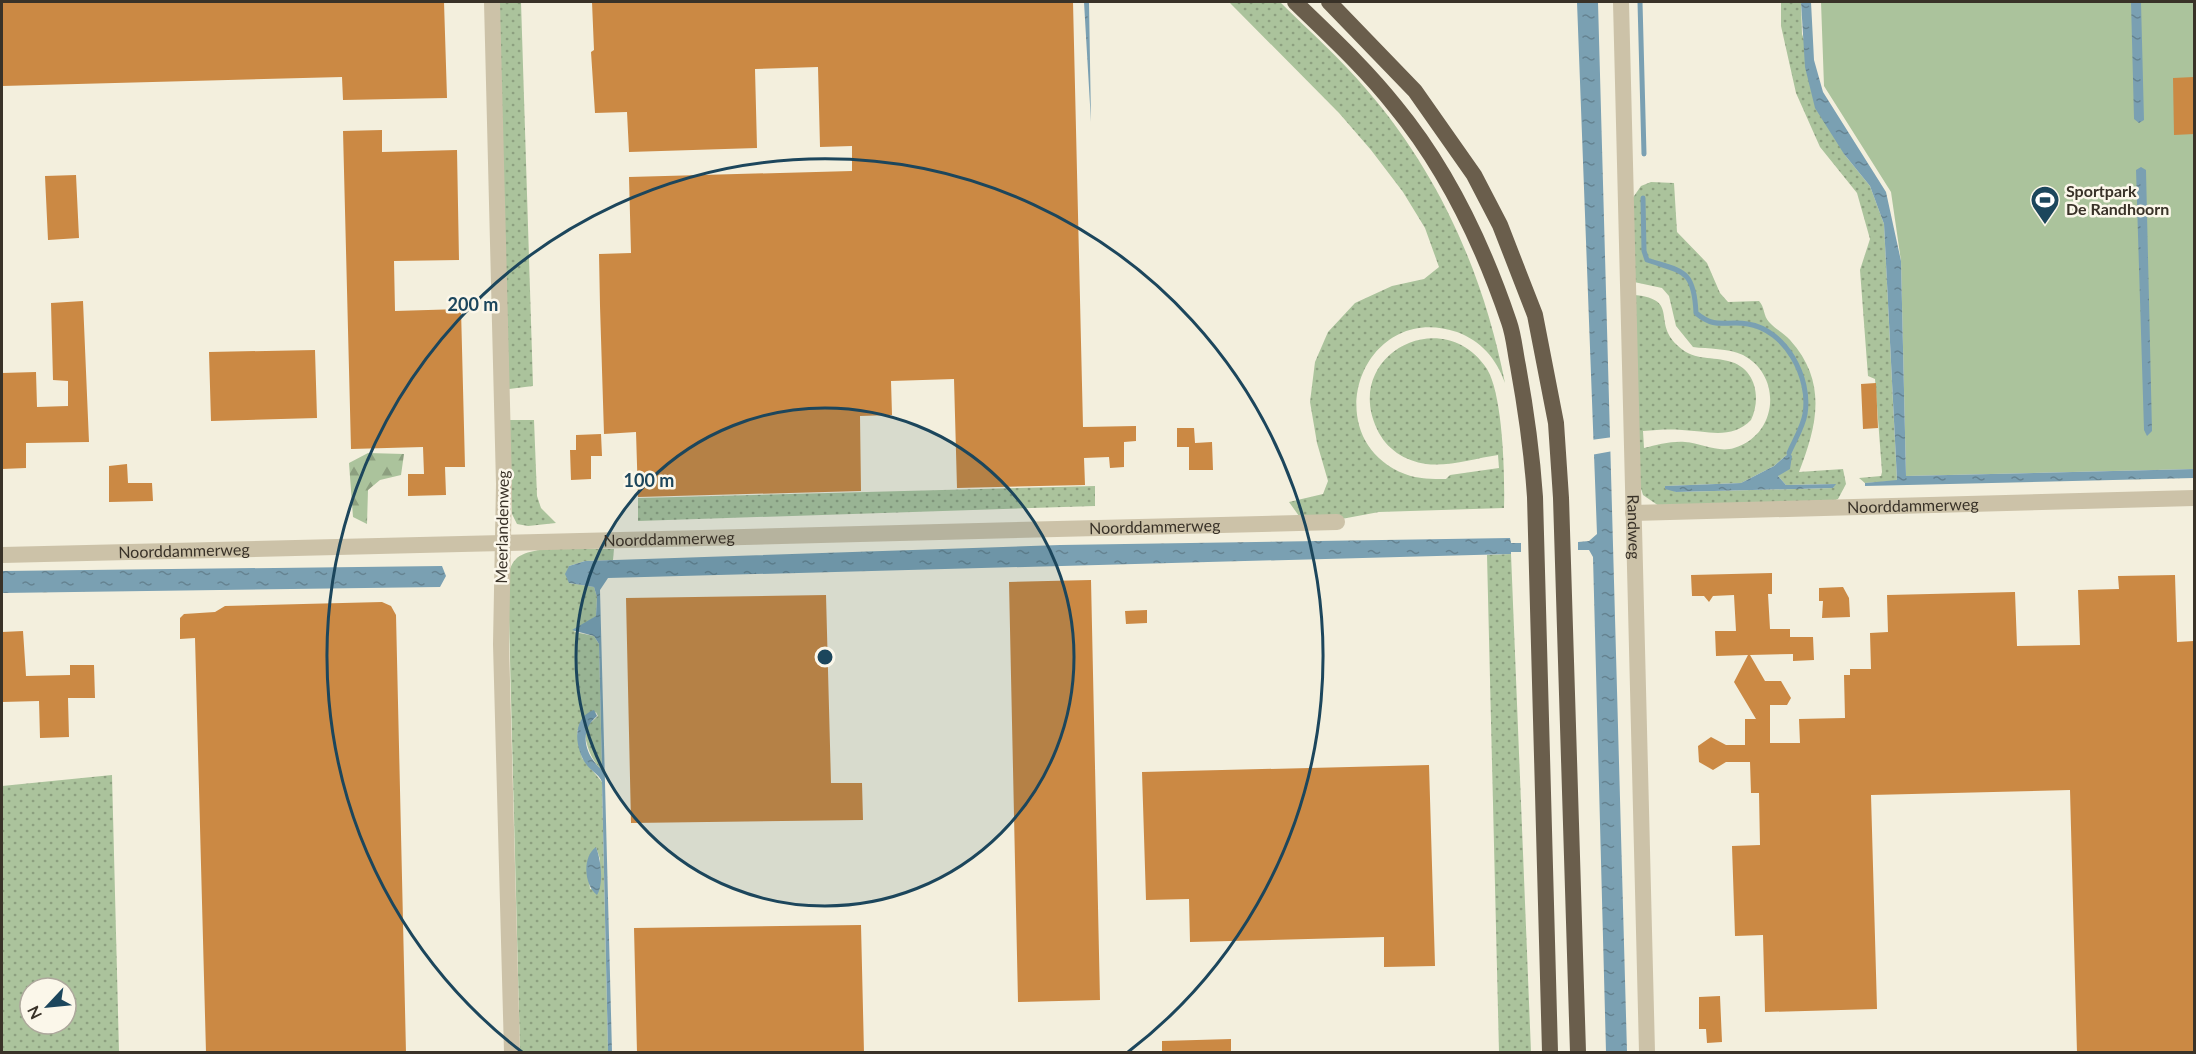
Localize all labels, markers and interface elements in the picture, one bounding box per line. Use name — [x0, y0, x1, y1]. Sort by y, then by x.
place label: Sportpark De Randhoorn — [2066, 181, 2169, 218]
sports icon: Sportpark De Randhoorn — [2029, 184, 2061, 226]
text: 200 m — [448, 293, 498, 315]
text: 100 m — [624, 469, 674, 491]
street label: Meerlandenweg — [491, 470, 512, 584]
street label: Randweg — [1624, 494, 1645, 560]
street label: Noorddammerweg — [1847, 494, 1979, 516]
street label: Noorddammerweg — [1089, 515, 1221, 537]
street label: Noorddammerweg — [603, 527, 735, 549]
street label: Noorddammerweg — [118, 539, 250, 561]
centre of rings — [815, 647, 835, 667]
north arrow — [18, 976, 78, 1036]
text: N — [23, 1003, 45, 1022]

